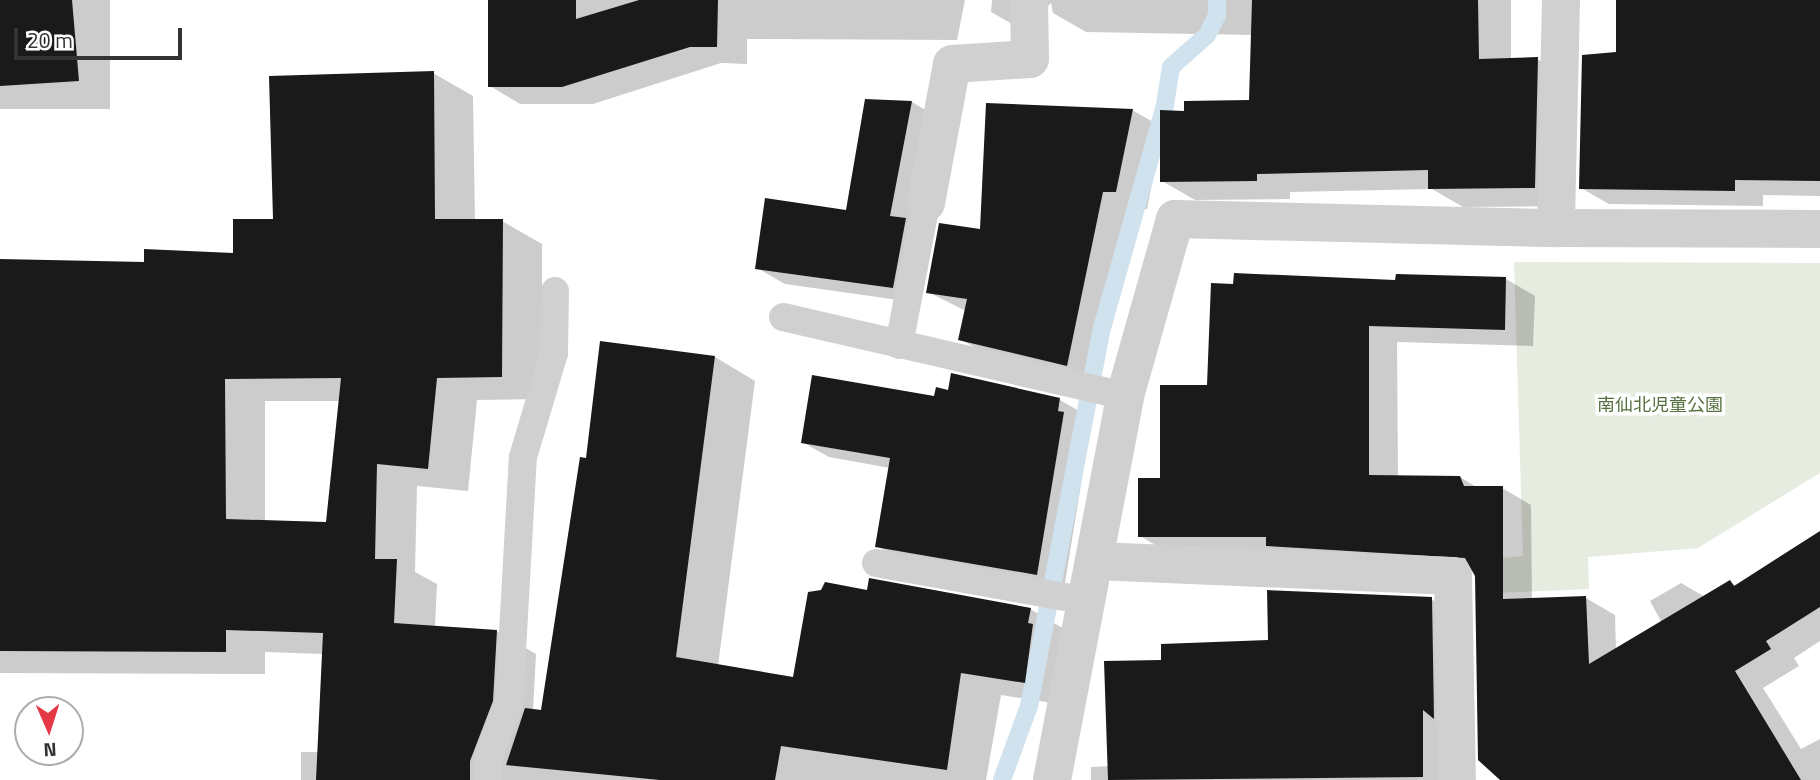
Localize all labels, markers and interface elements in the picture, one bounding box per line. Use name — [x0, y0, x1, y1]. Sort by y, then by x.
scale bar — [18, 14, 186, 58]
text: 20 m — [27, 24, 73, 56]
park label: 南仙北児童公園 — [1597, 394, 1723, 416]
north arrow — [14, 696, 84, 766]
text: N — [43, 736, 57, 765]

